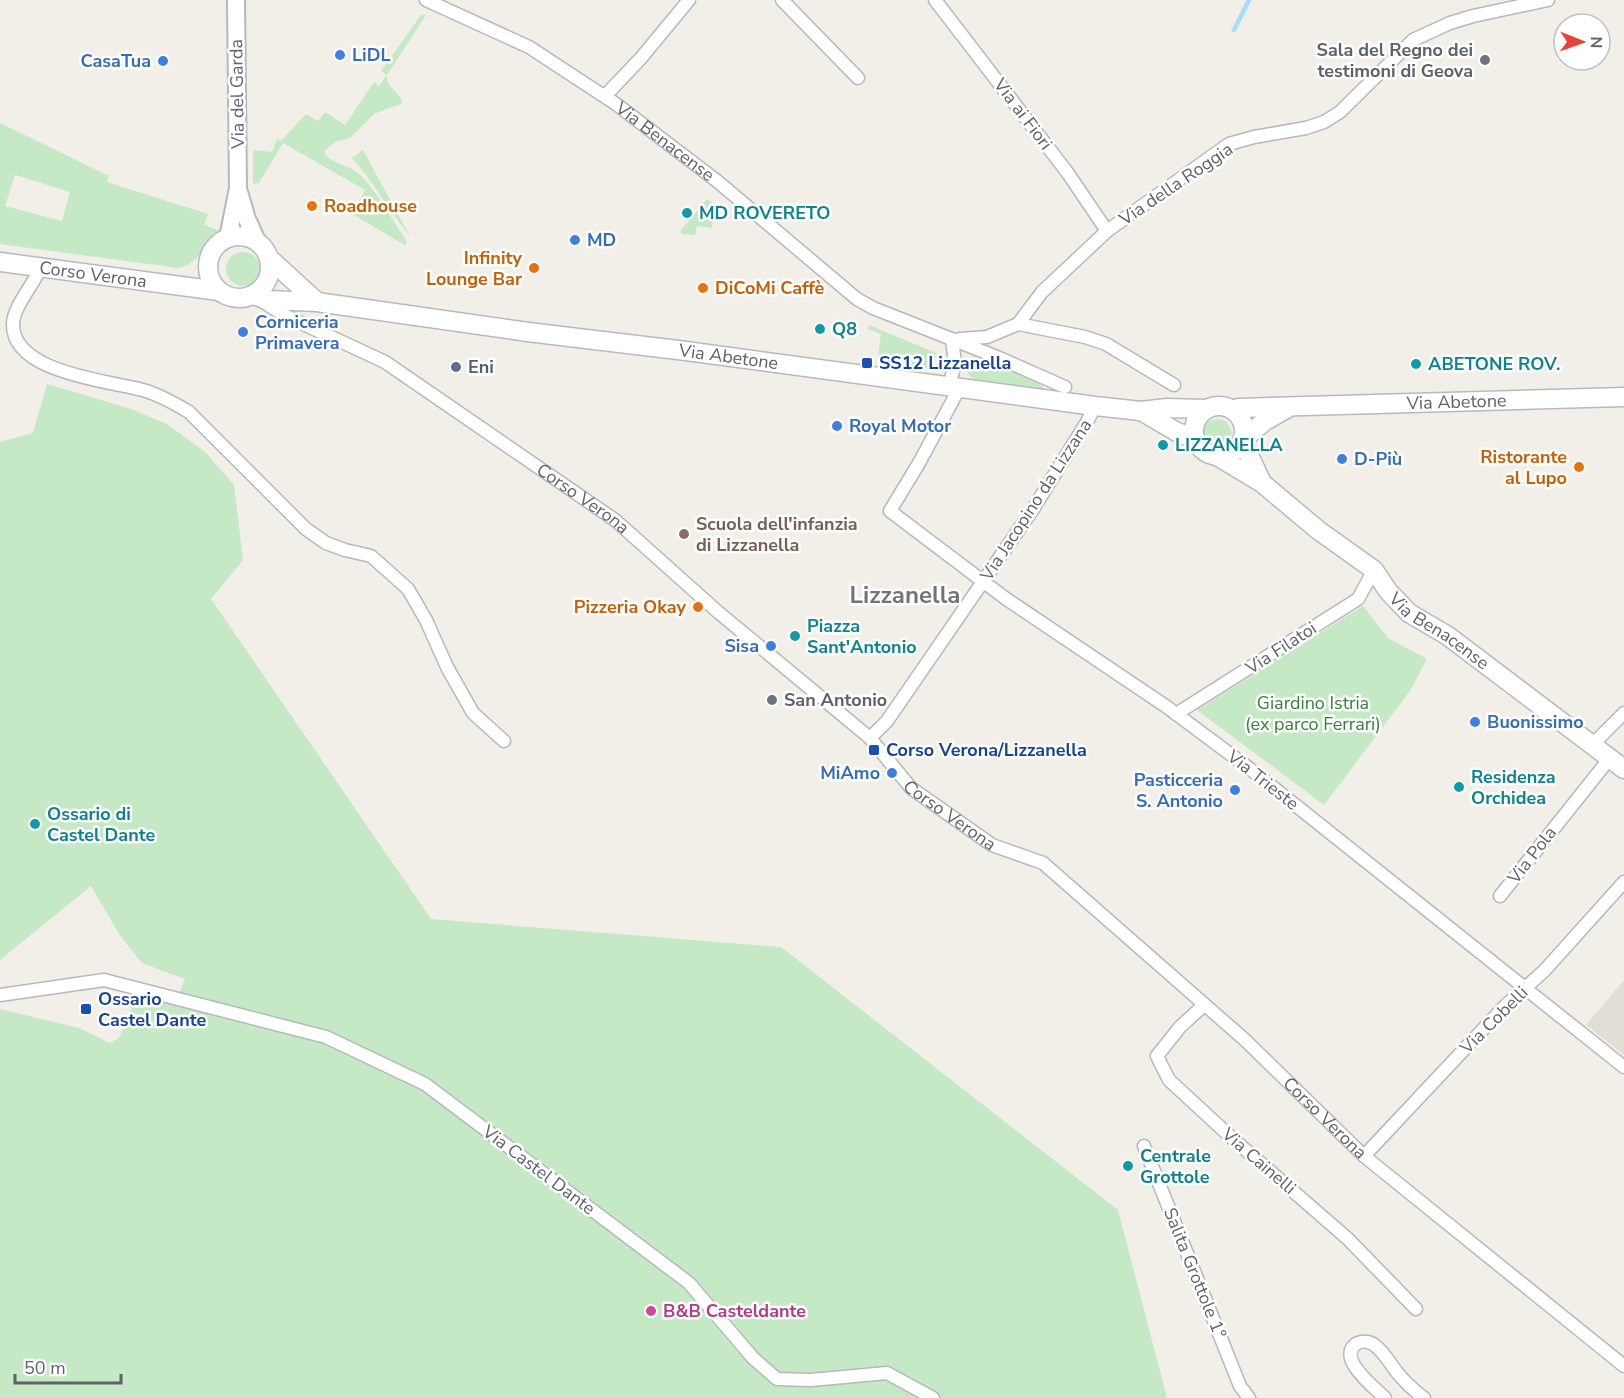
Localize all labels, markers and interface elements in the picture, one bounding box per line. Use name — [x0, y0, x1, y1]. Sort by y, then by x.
north arrow — [1552, 12, 1612, 72]
text: N — [1585, 36, 1607, 48]
place label: Sala del Regno dei testimoni di Geova — [1317, 38, 1473, 83]
street label: Via del Garda — [224, 39, 250, 150]
place label: LiDL — [352, 43, 391, 67]
marker: LiDL — [333, 48, 347, 62]
place label: CasaTua — [81, 49, 151, 73]
marker: Sala del Regno dei testimoni di Geova — [1478, 53, 1492, 67]
marker: CasaTua — [156, 54, 170, 68]
street label: Via ai Fiori — [988, 73, 1058, 155]
street label: Via Benacense — [610, 95, 720, 187]
street label: Via della Roggia — [1114, 137, 1238, 231]
place label: Roadhouse — [324, 194, 417, 218]
marker: Roadhouse — [305, 199, 319, 213]
place label: MD ROVERETO — [699, 201, 830, 225]
marker: MD ROVERETO — [680, 206, 694, 220]
place label: MD — [587, 228, 616, 252]
marker: MD — [568, 233, 582, 247]
place label: Infinity Lounge Bar — [426, 246, 523, 291]
street label: Corso Verona — [38, 255, 148, 293]
marker: Infinity Lounge Bar — [527, 261, 541, 275]
place label: DiCoMi Caffè — [715, 276, 825, 300]
marker: DiCoMi Caffè — [696, 281, 710, 295]
place label: Corniceria Primavera — [255, 310, 340, 355]
place label: Q8 — [832, 317, 857, 341]
marker: Q8 — [813, 322, 827, 336]
marker: Corniceria Primavera — [236, 325, 250, 339]
street label: Via Abetone — [676, 338, 780, 375]
place label: SS12 Lizzanella — [879, 351, 1011, 375]
place label: ABETONE ROV. — [1428, 352, 1560, 376]
place label: Eni — [468, 355, 494, 379]
marker: SS12 Lizzanella — [860, 356, 874, 370]
marker: ABETONE ROV. — [1409, 357, 1423, 371]
marker: Eni — [449, 360, 463, 374]
street label: Via Abetone — [1405, 388, 1507, 415]
place label: Royal Motor — [849, 414, 951, 438]
street label: Via Jacopino da Lizzana — [974, 414, 1097, 586]
marker: Royal Motor — [830, 419, 844, 433]
place label: LIZZANELLA — [1175, 433, 1283, 457]
marker: LIZZANELLA — [1156, 438, 1170, 452]
place label: Ristorante al Lupo — [1480, 445, 1567, 490]
place label: D-Più — [1354, 447, 1402, 471]
marker: D-Più — [1335, 452, 1349, 466]
street label: Corso Verona — [532, 458, 635, 539]
marker: Ristorante al Lupo — [1572, 460, 1586, 474]
place label: Scuola dell'infanzia di Lizzanella — [696, 512, 858, 557]
marker: Scuola dell'infanzia di Lizzanella — [677, 527, 691, 541]
district label: Lizzanella — [850, 579, 960, 611]
street label: Via Benacense — [1383, 586, 1494, 675]
place label: Pizzeria Okay — [574, 595, 687, 619]
marker: Pizzeria Okay — [691, 600, 705, 614]
place label: Piazza Sant'Antonio — [807, 614, 917, 659]
street label: Via Filatoi — [1240, 616, 1321, 680]
marker: Piazza Sant'Antonio — [788, 629, 802, 643]
place label: Sisa — [724, 634, 759, 658]
marker: Sisa — [764, 639, 778, 653]
place label: San Antonio — [784, 688, 887, 712]
park label: Giardino Istria (ex parco Ferrari) — [1245, 691, 1381, 736]
marker: San Antonio — [765, 693, 779, 707]
place label: Buonissimo — [1487, 710, 1584, 734]
marker: Buonissimo — [1468, 715, 1482, 729]
place label: Corso Verona/Lizzanella — [886, 738, 1087, 762]
marker: Corso Verona/Lizzanella — [867, 743, 881, 757]
street label: Via Trieste — [1221, 744, 1304, 816]
place label: MiAmo — [820, 761, 880, 785]
place label: Residenza Orchidea — [1471, 765, 1556, 810]
marker: MiAmo — [885, 766, 899, 780]
place label: Pasticceria S. Antonio — [1134, 768, 1223, 813]
street label: Corso Verona — [897, 775, 1001, 856]
marker: Residenza Orchidea — [1452, 780, 1466, 794]
marker: Pasticceria S. Antonio — [1228, 783, 1242, 797]
place label: Ossario di Castel Dante — [47, 802, 156, 847]
marker: Ossario di Castel Dante — [28, 817, 42, 831]
street label: Via Pola — [1501, 821, 1562, 889]
street label: Via Cobelli — [1454, 981, 1533, 1060]
place label: Ossario Castel Dante — [98, 987, 207, 1032]
marker: Ossario Castel Dante — [79, 1002, 93, 1016]
street label: Corso Verona — [1278, 1071, 1372, 1164]
street label: Via Castel Dante — [477, 1119, 600, 1220]
street label: Via Cainelli — [1216, 1121, 1301, 1200]
place label: Centrale Grottole — [1140, 1144, 1211, 1189]
marker: Centrale Grottole — [1121, 1159, 1135, 1173]
street label: Salita Grottole 1° — [1158, 1204, 1232, 1342]
place label: B&B Casteldante — [663, 1299, 806, 1323]
marker: B&B Casteldante — [644, 1304, 658, 1318]
scale bar — [15, 1347, 122, 1385]
text: 50 m — [24, 1356, 66, 1380]

